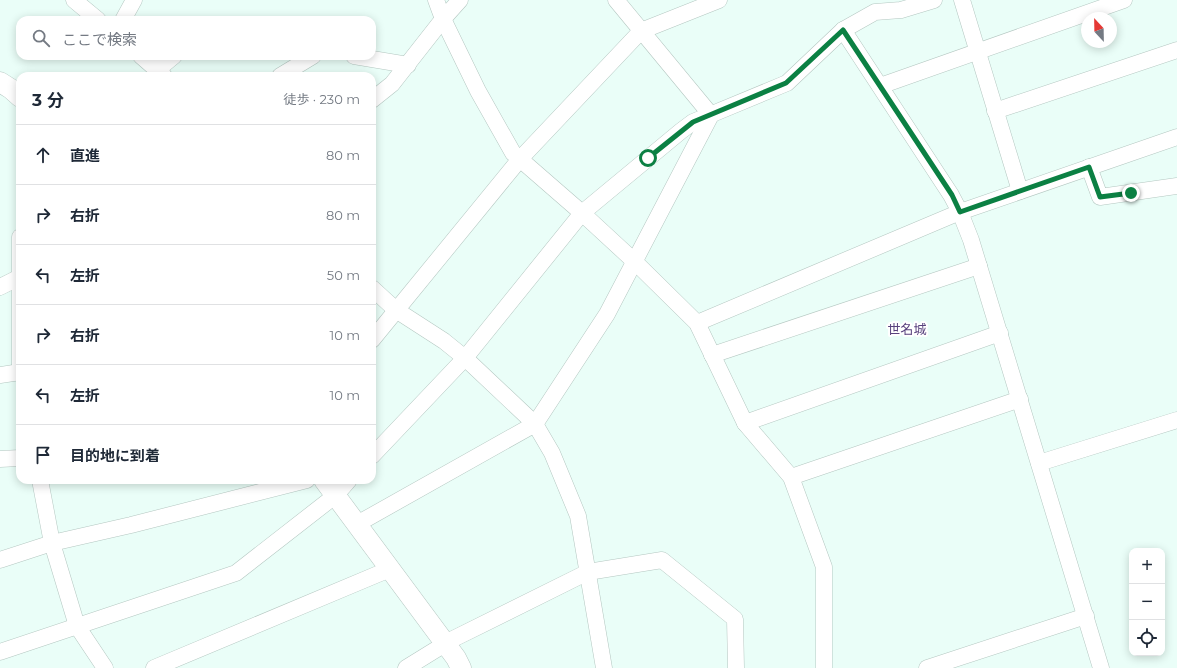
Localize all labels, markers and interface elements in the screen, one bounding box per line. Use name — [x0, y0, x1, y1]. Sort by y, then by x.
north arrow — [1081, 12, 1117, 48]
search box — [16, 16, 376, 60]
icon: search — [30, 27, 52, 49]
text: ここで検索 — [62, 30, 137, 49]
text: 3 分 — [32, 90, 64, 110]
text: 徒歩 · 230 m — [283, 91, 360, 107]
icon: ahead — [32, 144, 54, 166]
text: 直進 — [70, 146, 100, 165]
text: 80 m — [326, 147, 360, 163]
route start — [639, 149, 657, 167]
route end — [1122, 184, 1140, 202]
icon: right — [32, 204, 54, 226]
text: 右折 — [70, 206, 100, 225]
text: 80 m — [326, 207, 360, 223]
icon: left — [32, 264, 54, 286]
text: 左折 — [70, 266, 100, 285]
text: 50 m — [327, 267, 360, 283]
district label: 世名城 — [887, 321, 927, 337]
icon: right — [32, 324, 54, 346]
text: 右折 — [70, 326, 100, 345]
text: 10 m — [330, 327, 360, 343]
icon: left — [32, 384, 54, 406]
text: 左折 — [70, 386, 100, 405]
text: 10 m — [330, 387, 360, 403]
icon: arrive — [32, 444, 54, 466]
text: 目的地に到着 — [70, 446, 160, 465]
map controls — [1129, 548, 1165, 656]
button: + — [1129, 548, 1165, 584]
button: − — [1129, 584, 1165, 620]
button: locate — [1129, 620, 1165, 656]

